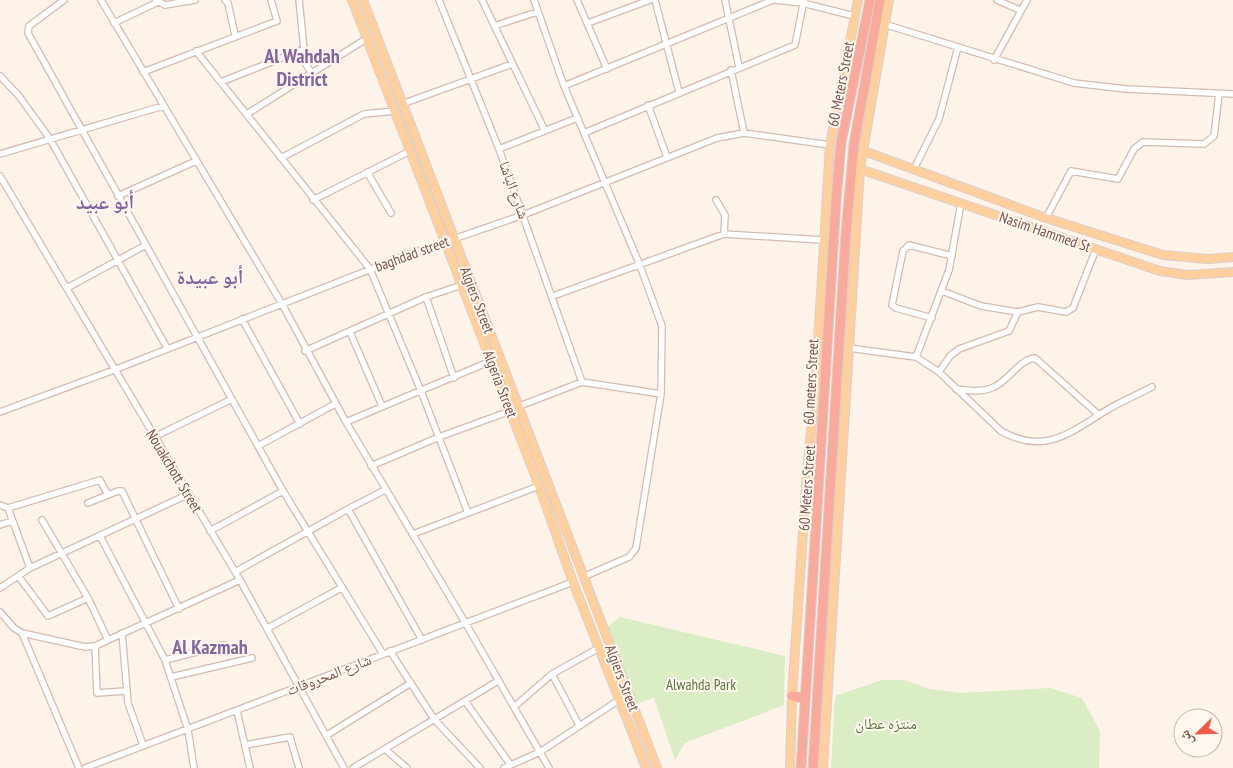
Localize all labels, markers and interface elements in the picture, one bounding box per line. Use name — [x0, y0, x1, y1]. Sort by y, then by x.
street label: 60 Meters Street — [823, 40, 858, 128]
district label: Al Wahdah District — [263, 43, 340, 92]
street label: شارع الباشا — [494, 158, 534, 222]
district label: أبو عبيد — [76, 189, 134, 215]
street label: Nasim Hammed St — [997, 207, 1093, 256]
street label: baghdad street — [372, 231, 451, 276]
district label: أبو عبيدة — [177, 264, 243, 290]
street label: Algiers Street — [456, 264, 499, 336]
street label: 60 meters Street — [799, 338, 822, 426]
street label: Algeria Street — [479, 347, 522, 420]
street label: Nouakchott Street — [142, 426, 207, 516]
street label: 60 Meters Street — [794, 444, 819, 532]
district label: Al Kazmah — [171, 634, 248, 660]
street label: Algiers Street — [601, 642, 644, 714]
street label: شارع المحروقات — [284, 650, 374, 700]
park label: Alwahda Park — [666, 675, 736, 694]
north arrow — [1173, 708, 1223, 758]
park label: منتزه عطان — [855, 714, 917, 734]
text: ش — [1175, 728, 1197, 748]

